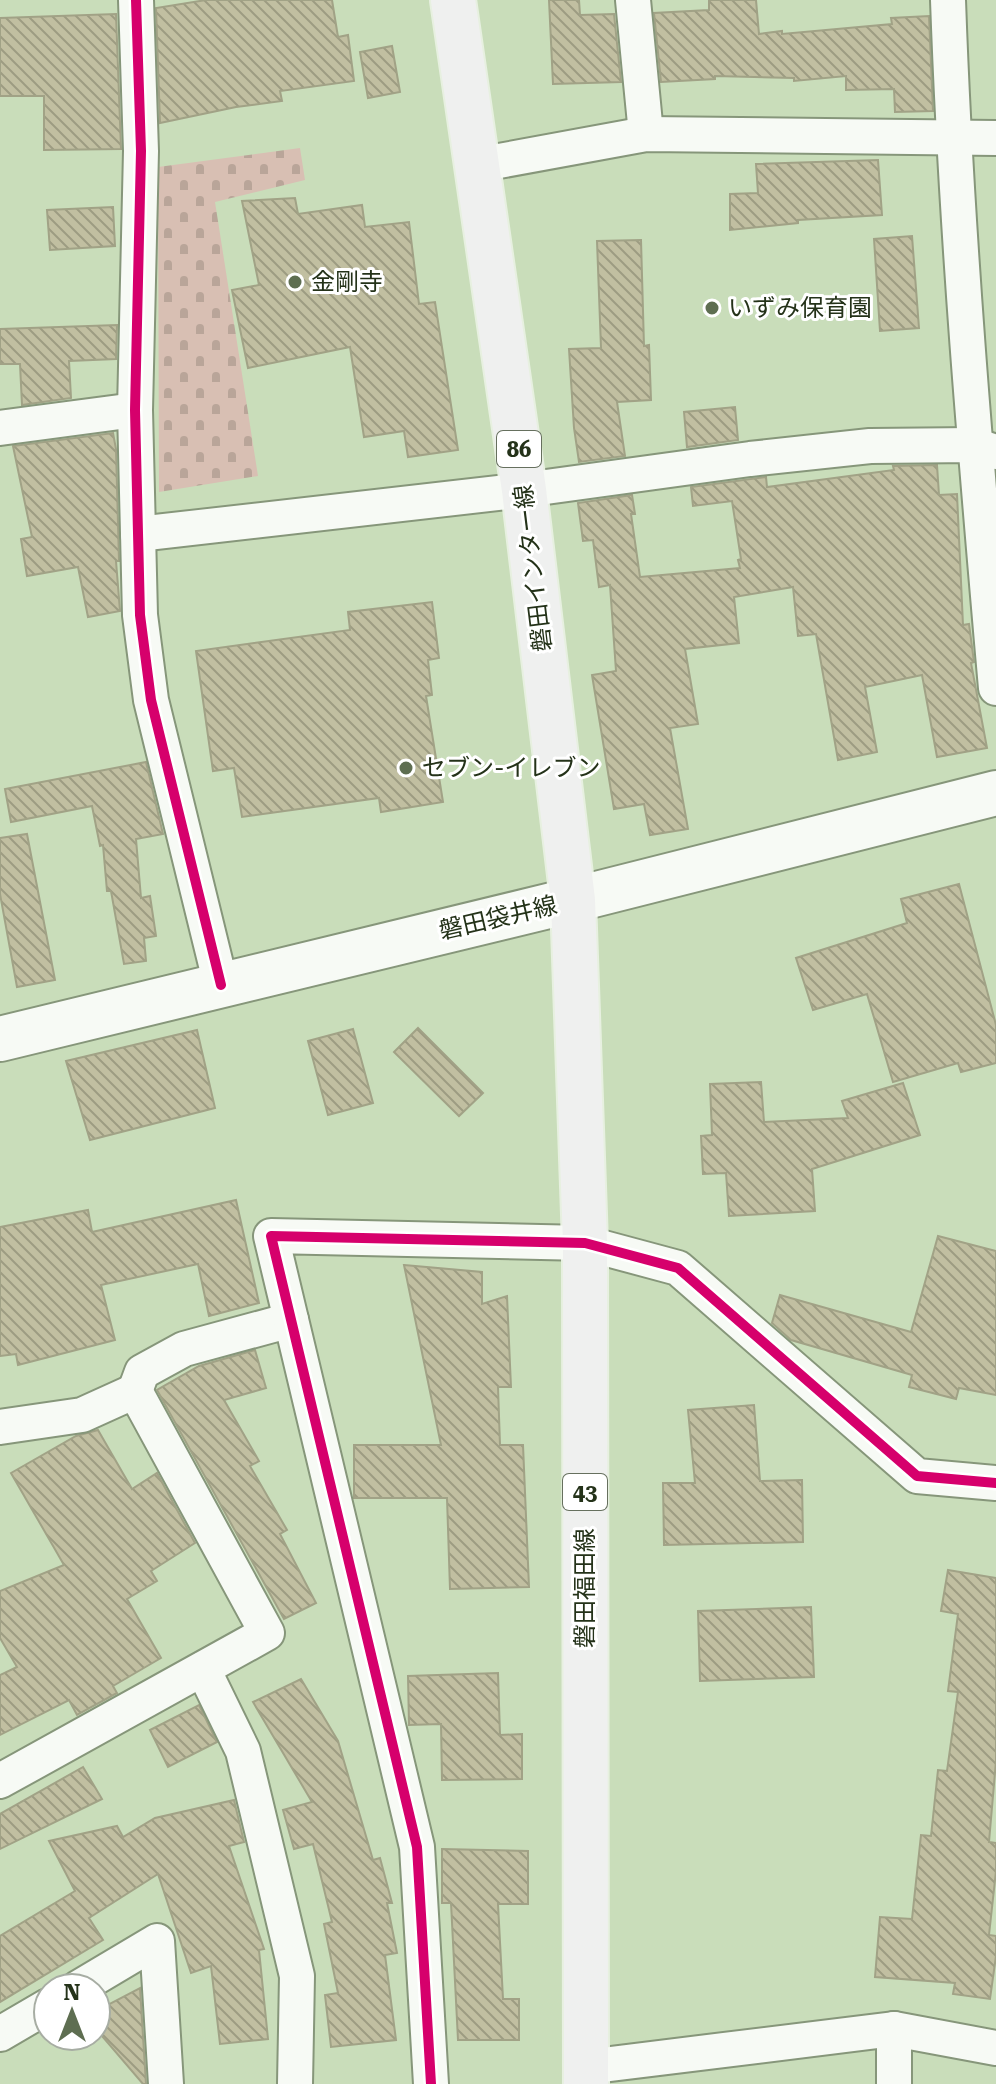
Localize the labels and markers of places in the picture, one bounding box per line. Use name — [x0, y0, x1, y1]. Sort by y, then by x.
place label: 金剛寺 — [311, 268, 383, 296]
marker: 金剛寺 — [286, 273, 304, 291]
place label: いずみ保育園 — [728, 294, 872, 322]
marker: いずみ保育園 — [703, 299, 721, 317]
place label: セブン-イレブン — [422, 754, 601, 782]
marker: セブン-イレブン — [397, 759, 415, 777]

